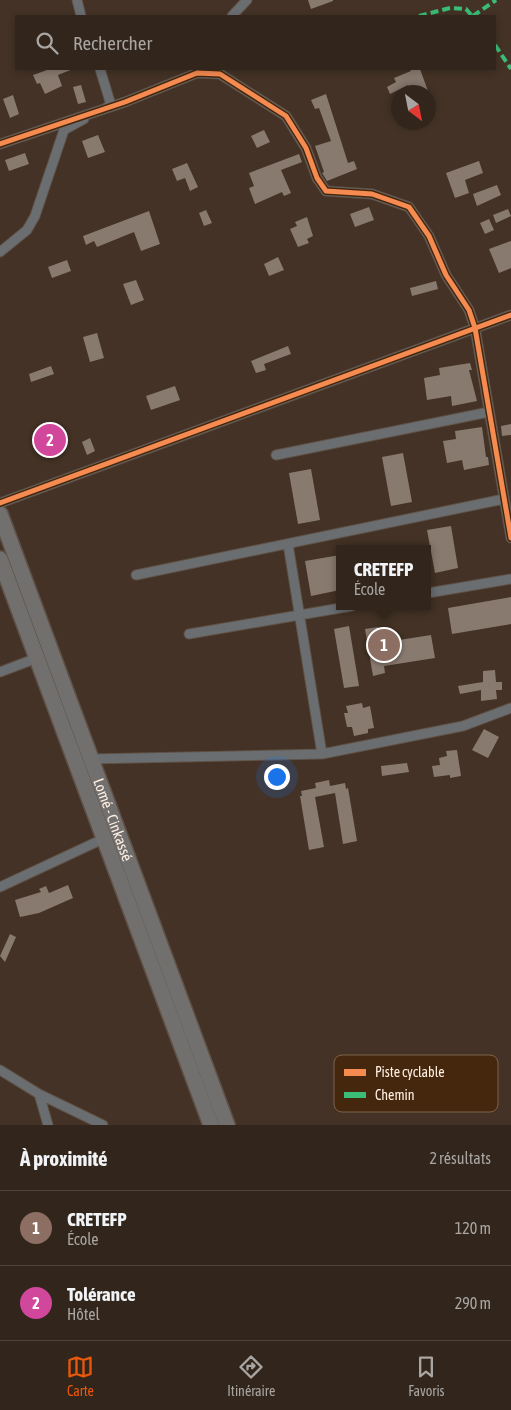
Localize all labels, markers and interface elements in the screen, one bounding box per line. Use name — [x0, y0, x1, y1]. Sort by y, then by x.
search box — [15, 15, 496, 70]
icon: search — [33, 29, 61, 57]
text: Rechercher — [73, 32, 152, 54]
north arrow — [391, 85, 436, 130]
pin: 2 — [34, 421, 66, 459]
popup — [336, 545, 431, 610]
text: CRETEFP — [354, 558, 413, 580]
text: École — [354, 580, 385, 598]
pin: 1 — [368, 626, 400, 664]
your location — [264, 764, 290, 790]
street label: Lomé - Cinkassé — [90, 776, 136, 864]
legend — [334, 1055, 498, 1112]
text: Piste cyclable — [375, 1064, 445, 1080]
text: Chemin — [375, 1087, 415, 1103]
text: À proximité — [20, 1146, 108, 1170]
text: 2 résultats — [429, 1149, 491, 1167]
text: CRETEFP — [67, 1208, 127, 1230]
text: 1 — [32, 1219, 40, 1237]
text: 120 m — [455, 1219, 491, 1237]
text: École — [67, 1230, 99, 1248]
text: Tolérance — [67, 1283, 136, 1305]
text: 2 — [32, 1294, 40, 1312]
text: 290 m — [455, 1294, 491, 1312]
text: Hôtel — [67, 1305, 100, 1323]
tab: Carte — [66, 1353, 94, 1399]
tab: Itinéraire — [227, 1353, 275, 1399]
tab: Favoris — [408, 1353, 445, 1399]

